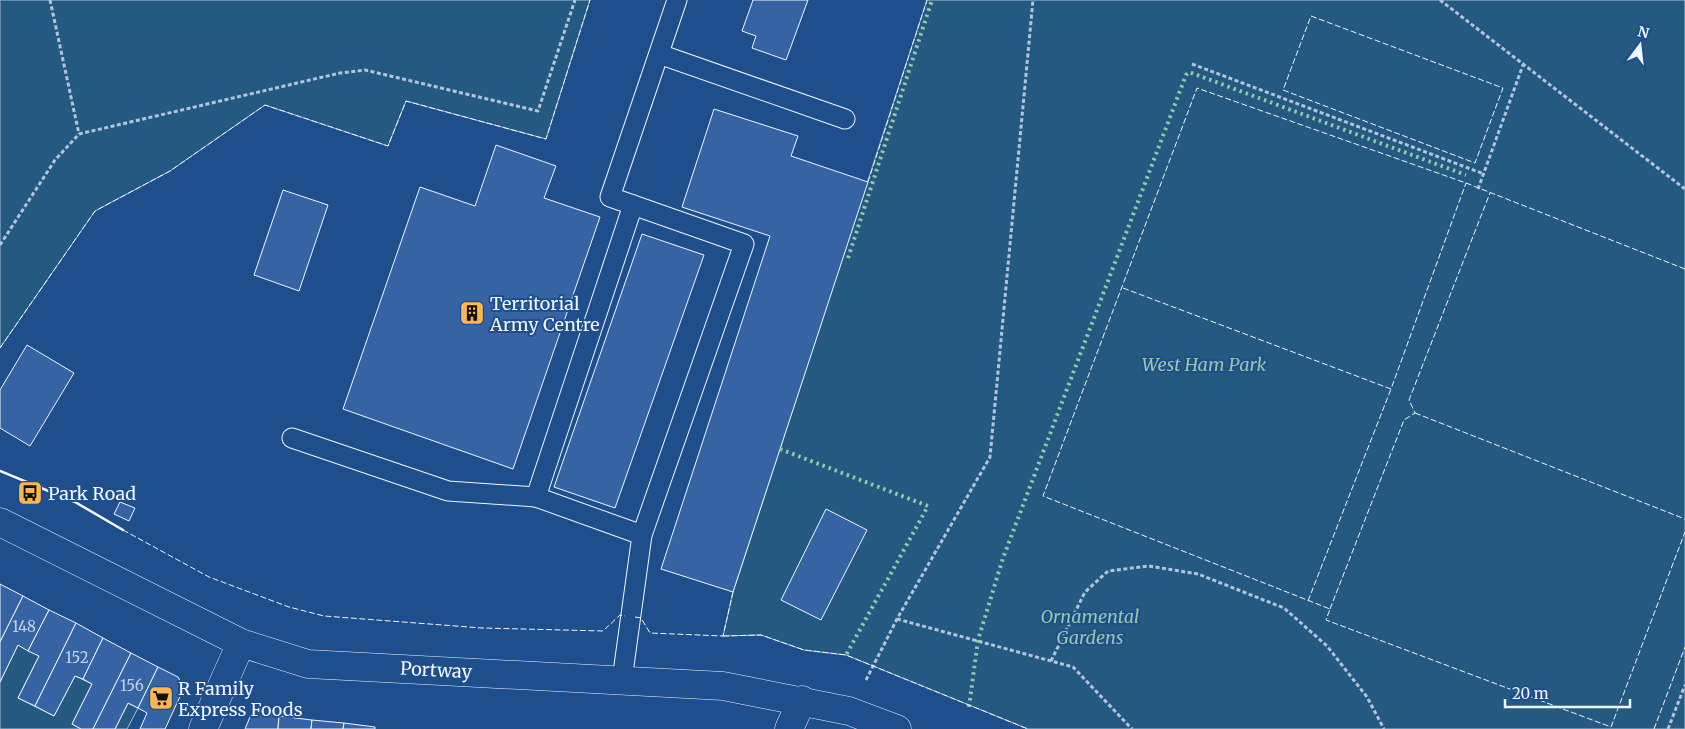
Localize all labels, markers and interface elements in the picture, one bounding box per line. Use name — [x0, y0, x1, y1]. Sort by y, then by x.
north arrow — [1615, 20, 1665, 70]
text: N — [1636, 22, 1651, 43]
place label: Territorial Army Centre — [489, 292, 600, 336]
building icon: Territorial Army Centre — [459, 300, 485, 326]
park label: West Ham Park — [1142, 353, 1266, 376]
bus stop icon: Park Road — [17, 480, 43, 506]
place label: Park Road — [48, 482, 136, 505]
park label: Ornamental Gardens — [1041, 605, 1139, 649]
house number: 148 — [12, 617, 36, 636]
house number: 152 — [65, 648, 89, 667]
street label: Portway — [399, 657, 473, 683]
house number: 156 — [120, 676, 144, 695]
scale bar — [1505, 676, 1630, 708]
place label: R Family Express Foods — [178, 677, 303, 721]
text: 20 m — [1512, 684, 1549, 703]
supermarket icon: R Family Express Foods — [148, 685, 174, 711]

